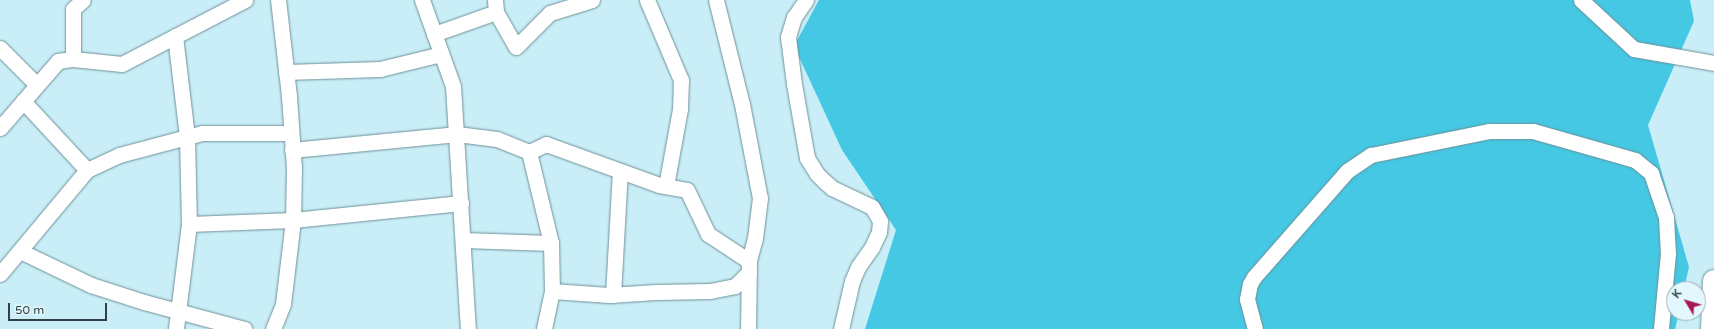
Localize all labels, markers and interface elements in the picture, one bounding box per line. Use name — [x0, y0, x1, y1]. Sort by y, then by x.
north arrow — [1666, 281, 1706, 321]
text: K — [1670, 287, 1684, 301]
scale bar — [10, 295, 109, 321]
text: 50 m — [15, 303, 44, 317]

